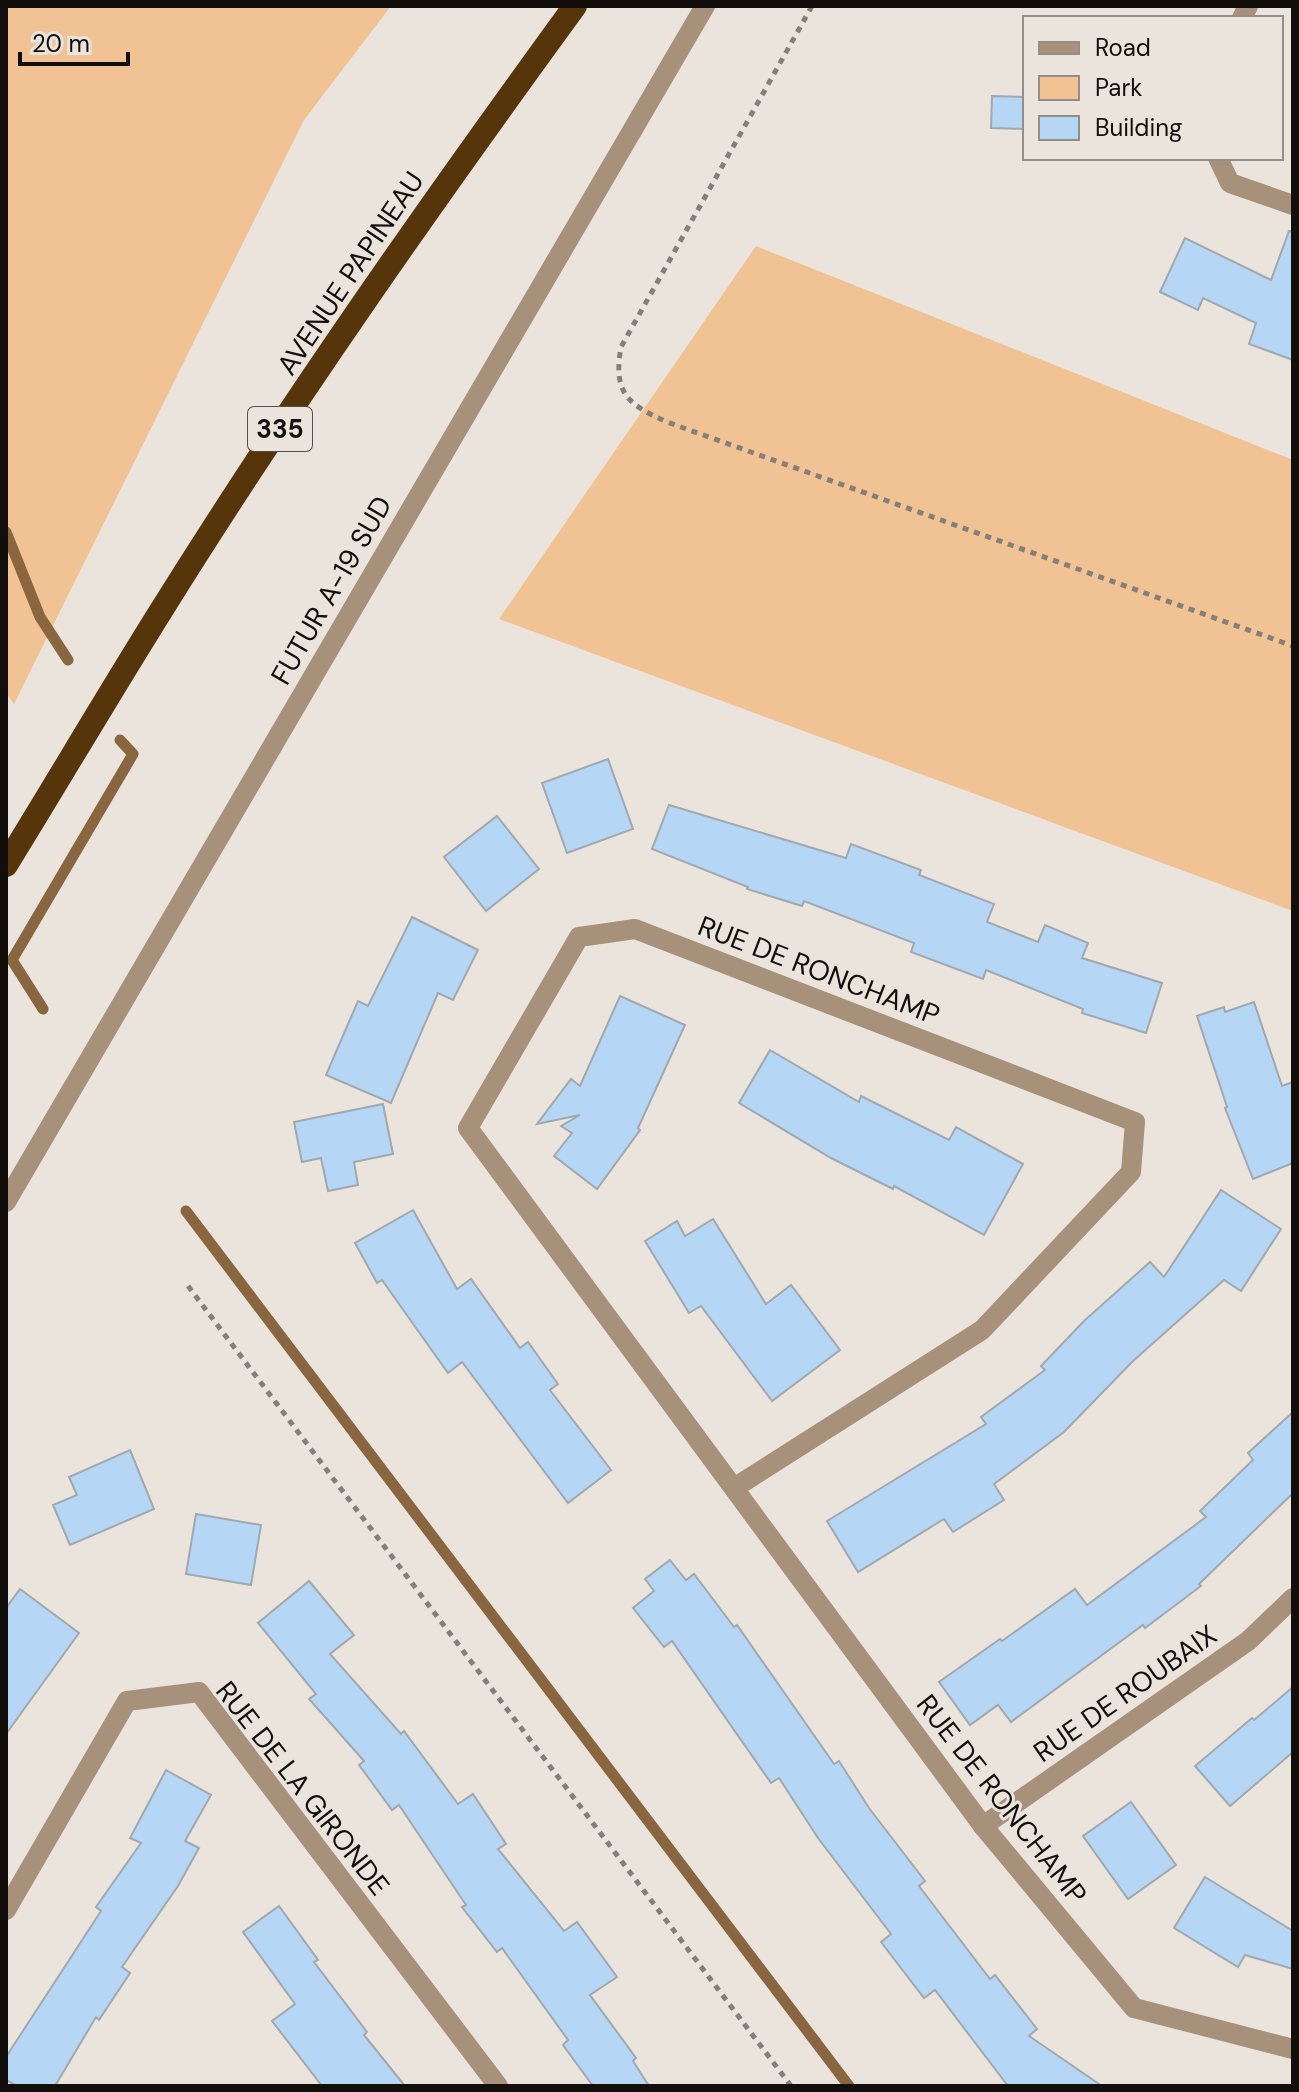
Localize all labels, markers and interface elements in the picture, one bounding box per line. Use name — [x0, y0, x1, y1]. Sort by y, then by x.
scale bar — [20, 16, 128, 66]
legend — [1023, 16, 1283, 160]
text: 20 m — [32, 28, 90, 59]
text: Road — [1095, 32, 1151, 63]
text: Park — [1095, 72, 1142, 103]
text: Building — [1095, 112, 1182, 143]
street label: AVENUE PAPINEAU — [269, 164, 432, 382]
road number: 335 — [248, 407, 312, 451]
street label: FUTUR A-19 SUD — [262, 489, 400, 691]
street label: RUE DE RONCHAMP — [693, 907, 945, 1034]
street label: RUE DE ROUBAIX — [1026, 1616, 1224, 1771]
street label: RUE DE LA GIRONDE — [207, 1674, 398, 1903]
street label: RUE DE RONCHAMP — [908, 1687, 1095, 1912]

